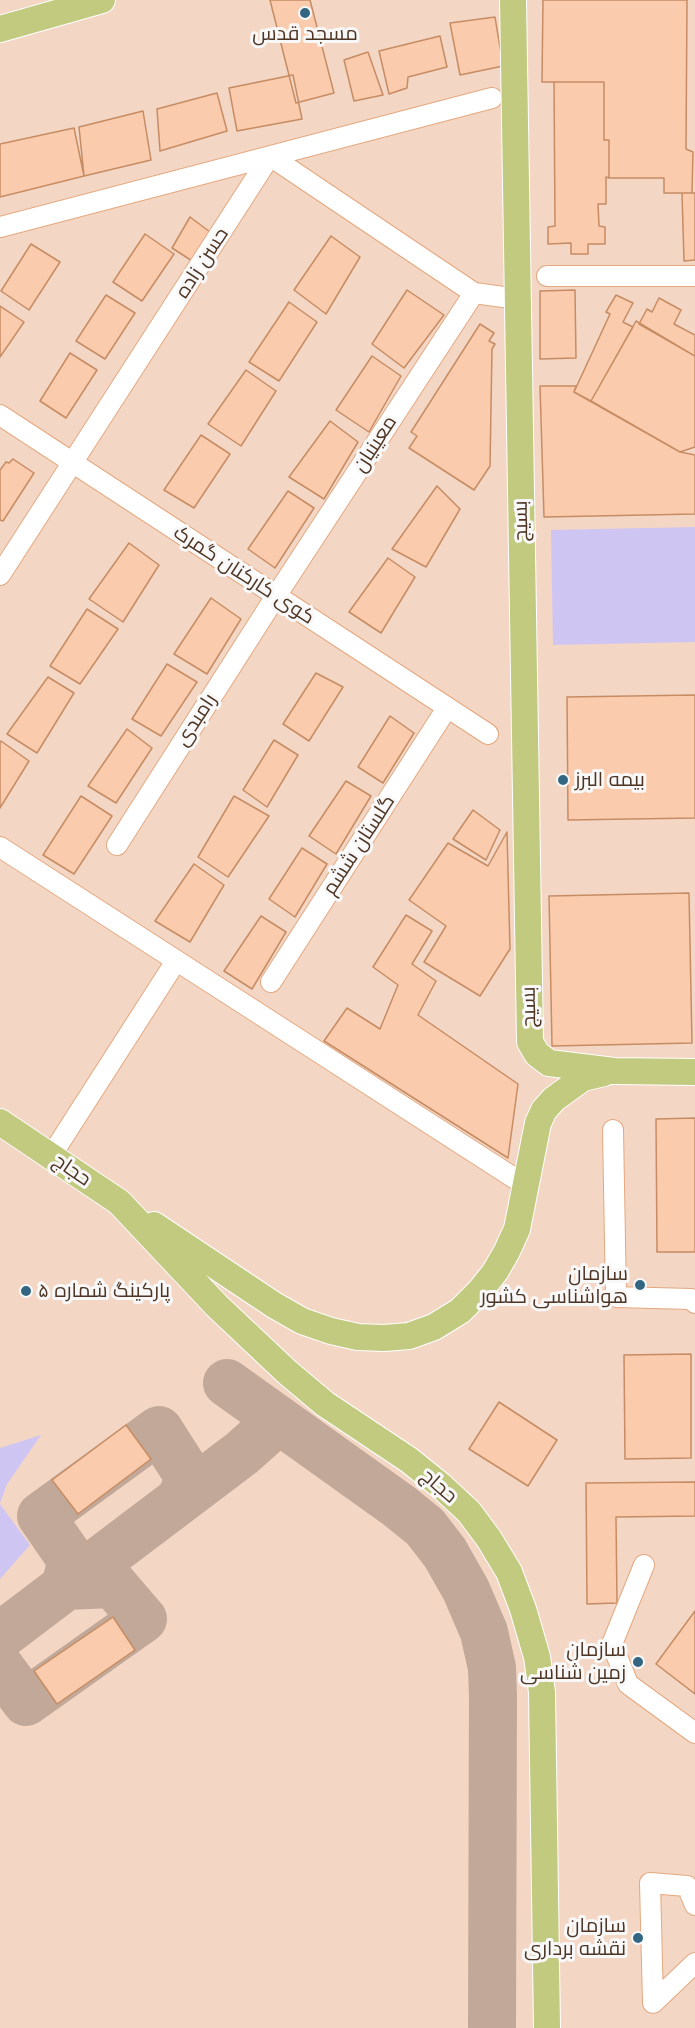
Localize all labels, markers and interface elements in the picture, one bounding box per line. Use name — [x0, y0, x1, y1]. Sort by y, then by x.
marker: مسجد قدس — [298, 6, 312, 20]
place label: مسجد قدس — [252, 22, 358, 46]
street label: حسن زاده — [170, 223, 234, 303]
street label: معینیان — [348, 411, 402, 477]
street label: بسیج — [509, 500, 533, 542]
street label: کوی کارکنان گمرک — [169, 521, 319, 629]
street label: رامبدی — [170, 689, 222, 751]
place label: بیمه البرز — [575, 768, 645, 792]
marker: بیمه البرز — [556, 773, 570, 787]
street label: گلستان ششم — [318, 790, 400, 900]
street label: بسیج — [517, 986, 541, 1028]
street label: حجاج — [48, 1149, 96, 1191]
place label: سازمان هواشناسی کشور — [480, 1262, 628, 1309]
marker: سازمان هواشناسی کشور — [633, 1278, 647, 1292]
place label: پارکینگ شماره ۵ — [38, 1279, 170, 1303]
marker: پارکینگ شماره ۵ — [19, 1284, 33, 1298]
street label: حجاج — [416, 1464, 462, 1508]
place label: سازمان زمین شناسی — [520, 1638, 626, 1685]
marker: سازمان زمین شناسی — [631, 1655, 645, 1669]
place label: سازمان نقشه برداری — [524, 1914, 626, 1961]
marker: سازمان نقشه برداری — [631, 1931, 645, 1945]

